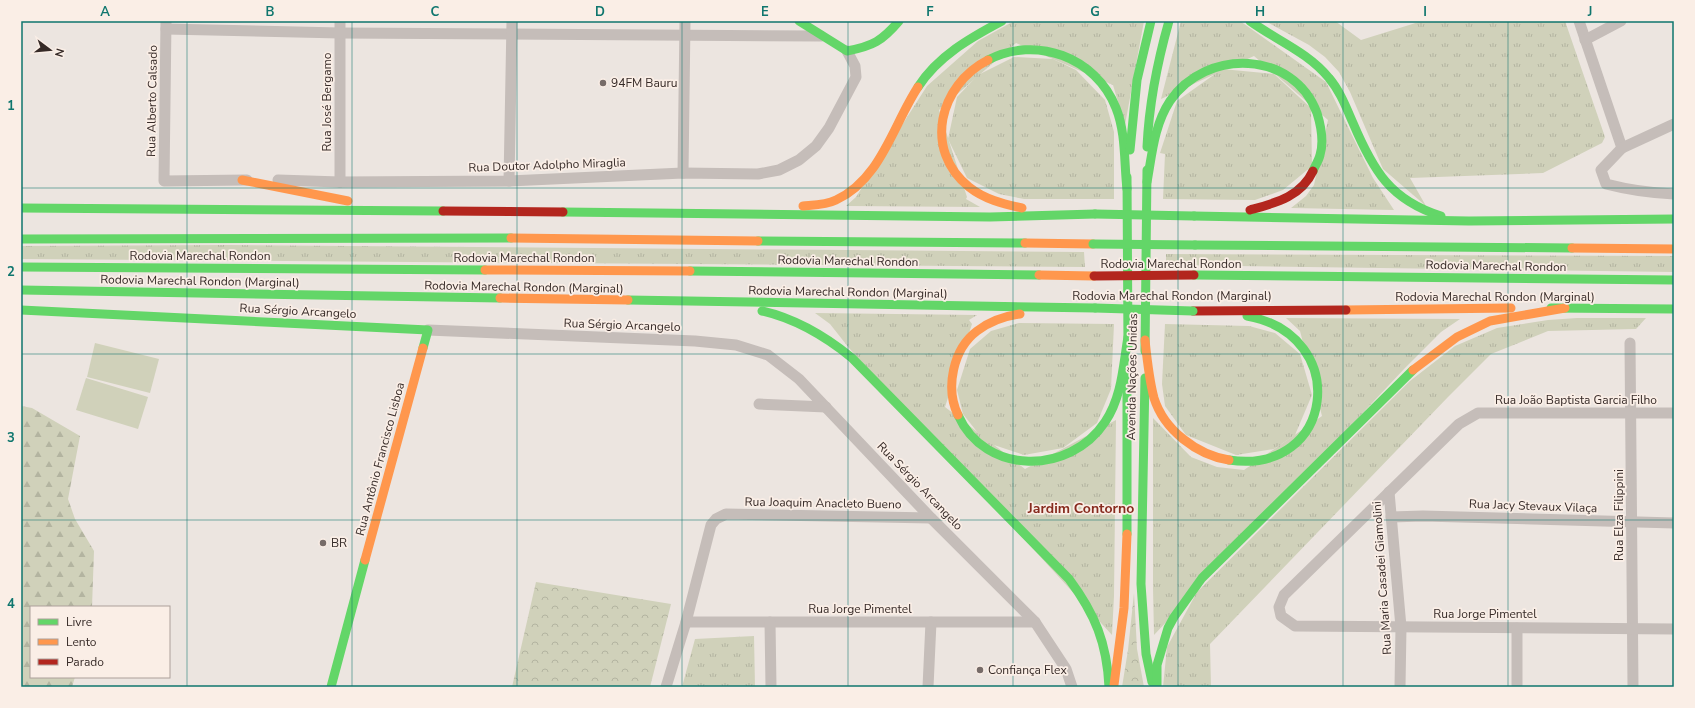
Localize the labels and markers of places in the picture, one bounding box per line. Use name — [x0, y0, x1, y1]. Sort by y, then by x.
place label: 94FM Bauru — [611, 75, 678, 91]
marker: 94FM Bauru — [598, 78, 608, 88]
place label: BR — [331, 535, 347, 551]
marker: BR — [318, 538, 328, 548]
place label: Confiança Flex — [988, 662, 1067, 678]
marker: Confiança Flex — [975, 665, 985, 675]

